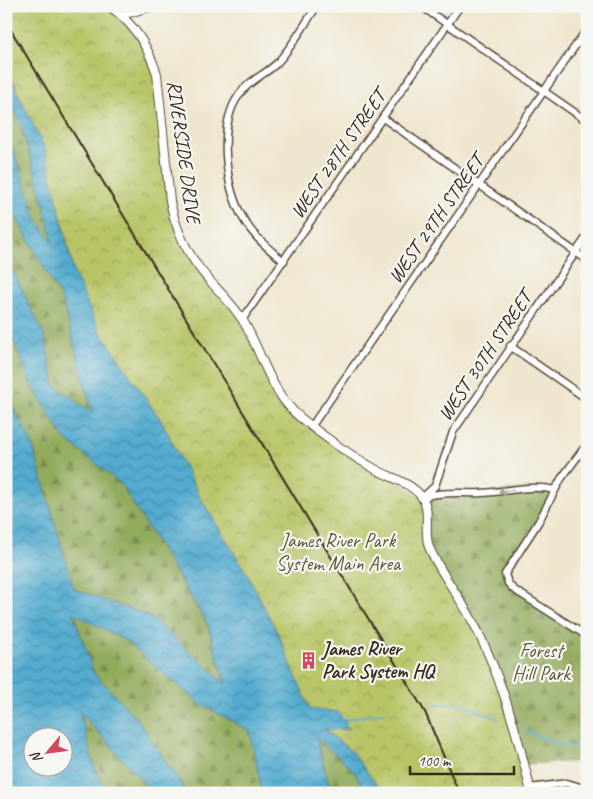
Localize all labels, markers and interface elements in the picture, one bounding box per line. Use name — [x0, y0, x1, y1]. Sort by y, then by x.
street label: RIVERSIDE DRIVE — [162, 79, 207, 228]
street label: WEST 28TH STREET — [285, 81, 394, 223]
street label: WEST 29TH STREET — [383, 146, 492, 288]
street label: WEST 30TH STREET — [433, 283, 540, 425]
one-way arrow — [499, 486, 515, 496]
park label: James River Park System Main Area — [276, 528, 402, 576]
place label: James River Park System HQ — [320, 636, 436, 684]
park label: Forest Hill Park — [512, 638, 571, 686]
building icon: James River Park System HQ — [298, 650, 318, 670]
north arrow — [22, 726, 72, 776]
scale bar — [410, 744, 514, 776]
text: N — [26, 748, 47, 766]
text: 100 m — [418, 752, 452, 771]

